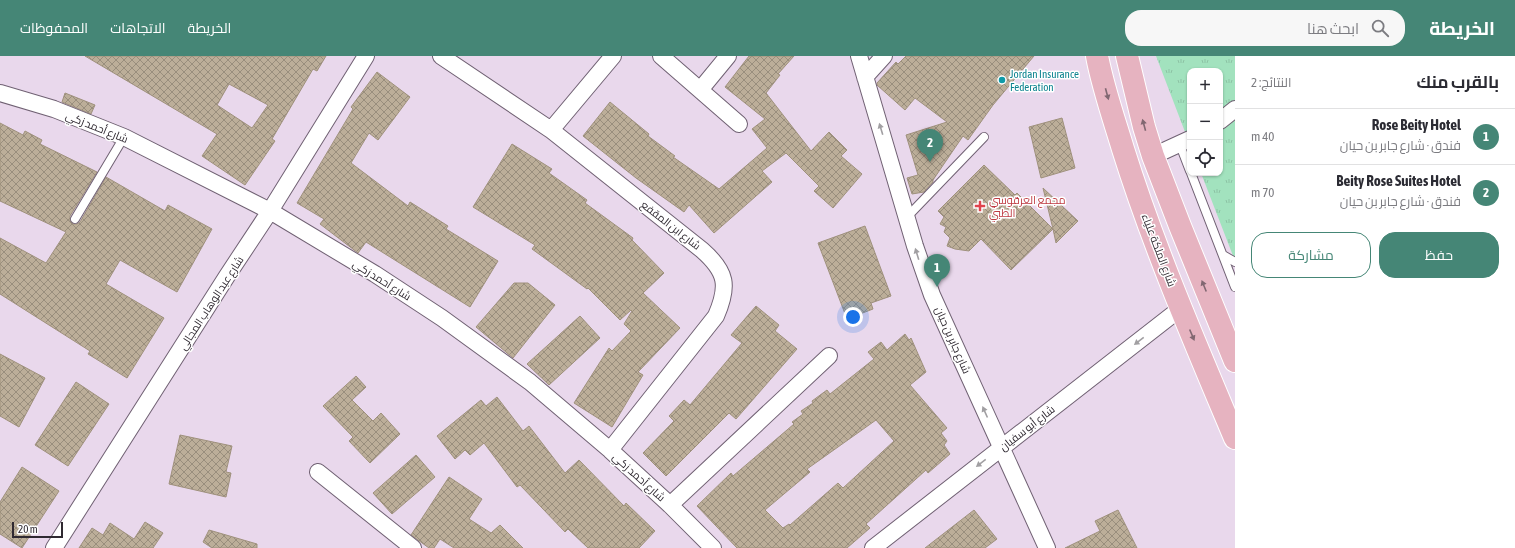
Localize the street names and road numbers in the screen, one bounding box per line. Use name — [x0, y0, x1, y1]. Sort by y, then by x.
street label: شارع أحمد زكي — [63, 108, 130, 148]
street label: شارع ابن المقفع — [638, 198, 703, 254]
street label: شارع الملكة علياء — [1138, 212, 1178, 289]
street label: شارع عبد الوهاب المجالي — [176, 254, 248, 354]
street label: شارع أحمد زكي — [349, 257, 414, 305]
street label: شارع جابر بن حيان — [931, 305, 973, 376]
street label: شارع أبو سفيان — [996, 402, 1058, 455]
street label: شارع أحمد زكي — [608, 450, 668, 506]

